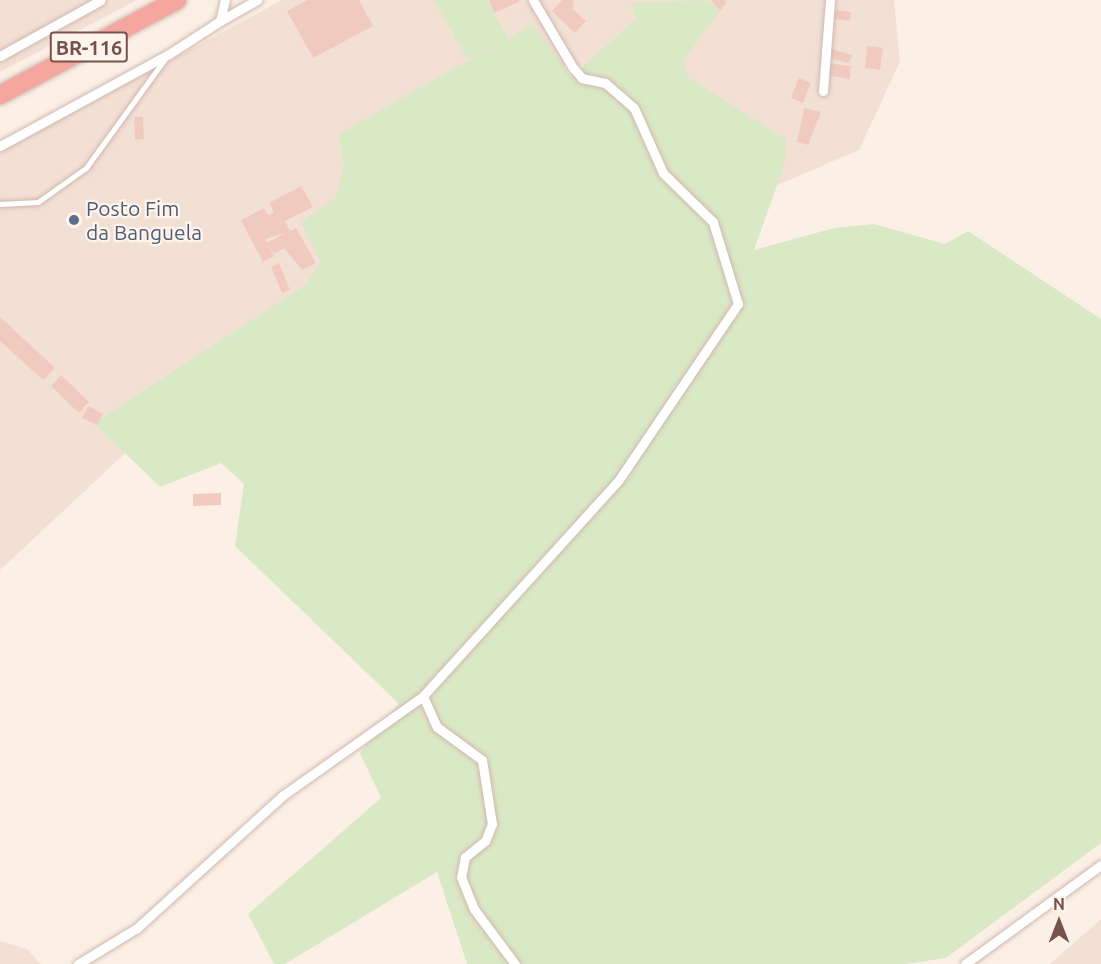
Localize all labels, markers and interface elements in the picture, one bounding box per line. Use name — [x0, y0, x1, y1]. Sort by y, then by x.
road number: BR-116 — [48, 30, 130, 64]
place label: Posto Fim da Banguela — [86, 195, 202, 245]
marker: Posto Fim da Banguela — [67, 213, 81, 227]
north arrow — [1029, 892, 1089, 952]
text: N — [1053, 895, 1065, 913]

